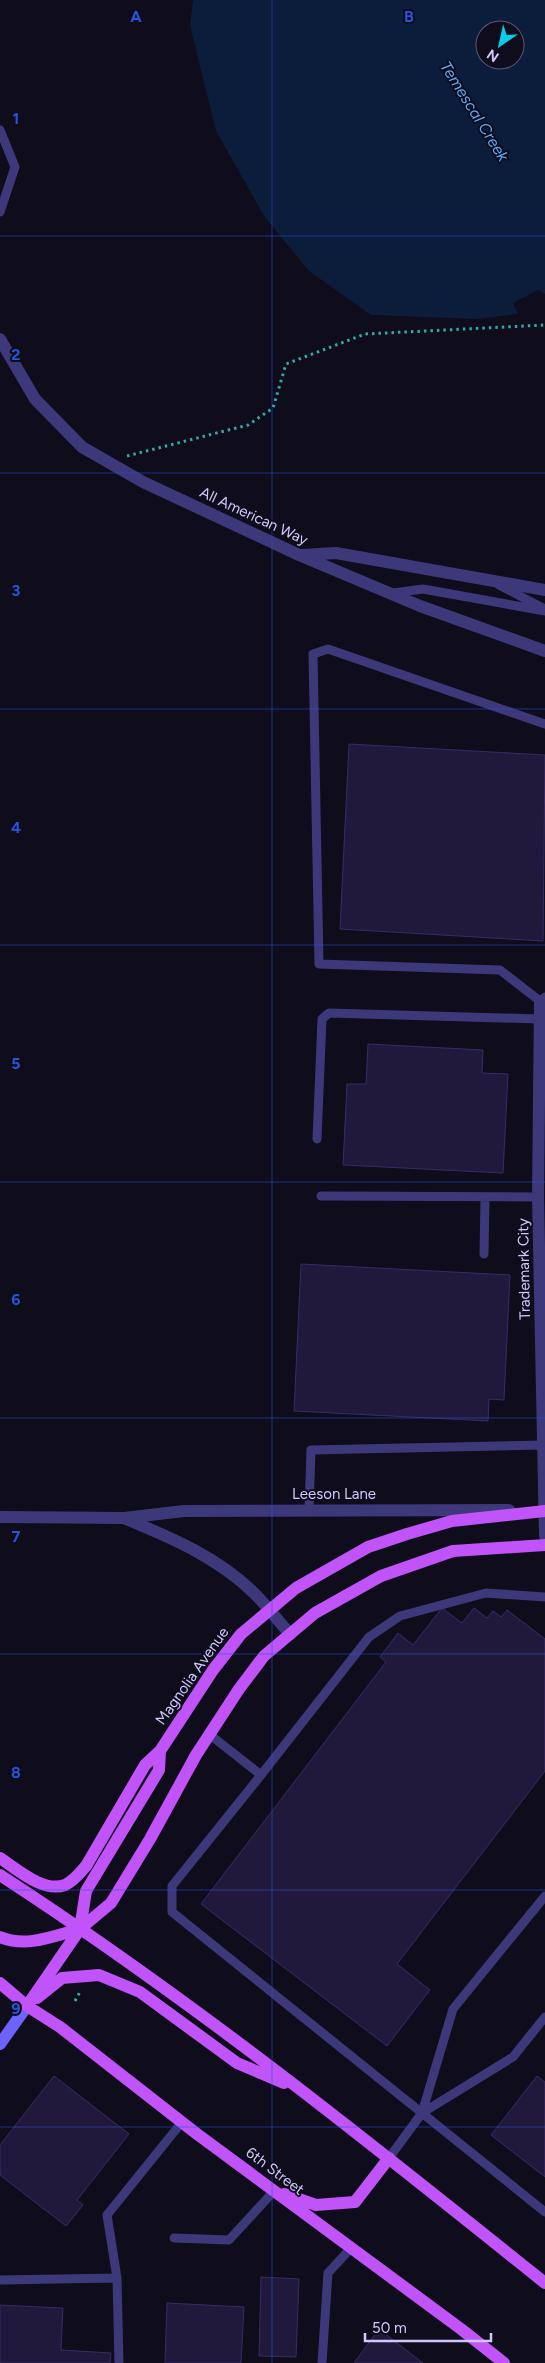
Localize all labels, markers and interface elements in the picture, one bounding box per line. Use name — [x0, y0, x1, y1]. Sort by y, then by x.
text: A — [130, 7, 142, 26]
text: B — [404, 7, 414, 26]
north arrow — [475, 20, 525, 70]
text: N — [484, 45, 502, 65]
water label: Temescal Creek — [436, 58, 514, 166]
text: 1 — [13, 109, 19, 128]
text: 2 — [11, 345, 21, 364]
street label: All American Way — [197, 483, 311, 549]
text: 3 — [12, 581, 21, 600]
text: 4 — [11, 818, 21, 837]
text: 5 — [11, 1054, 21, 1073]
street label: Trademark City — [514, 1218, 534, 1320]
text: 6 — [11, 1290, 21, 1309]
street label: Leeson Lane — [292, 1485, 376, 1503]
text: 7 — [12, 1527, 21, 1546]
street label: Magnolia Avenue — [152, 1624, 232, 1728]
text: 8 — [11, 1763, 21, 1782]
text: 9 — [11, 1999, 21, 2018]
street label: 6th Street — [242, 2143, 308, 2199]
scale bar — [365, 2310, 491, 2342]
text: 50 m — [372, 2319, 407, 2337]

